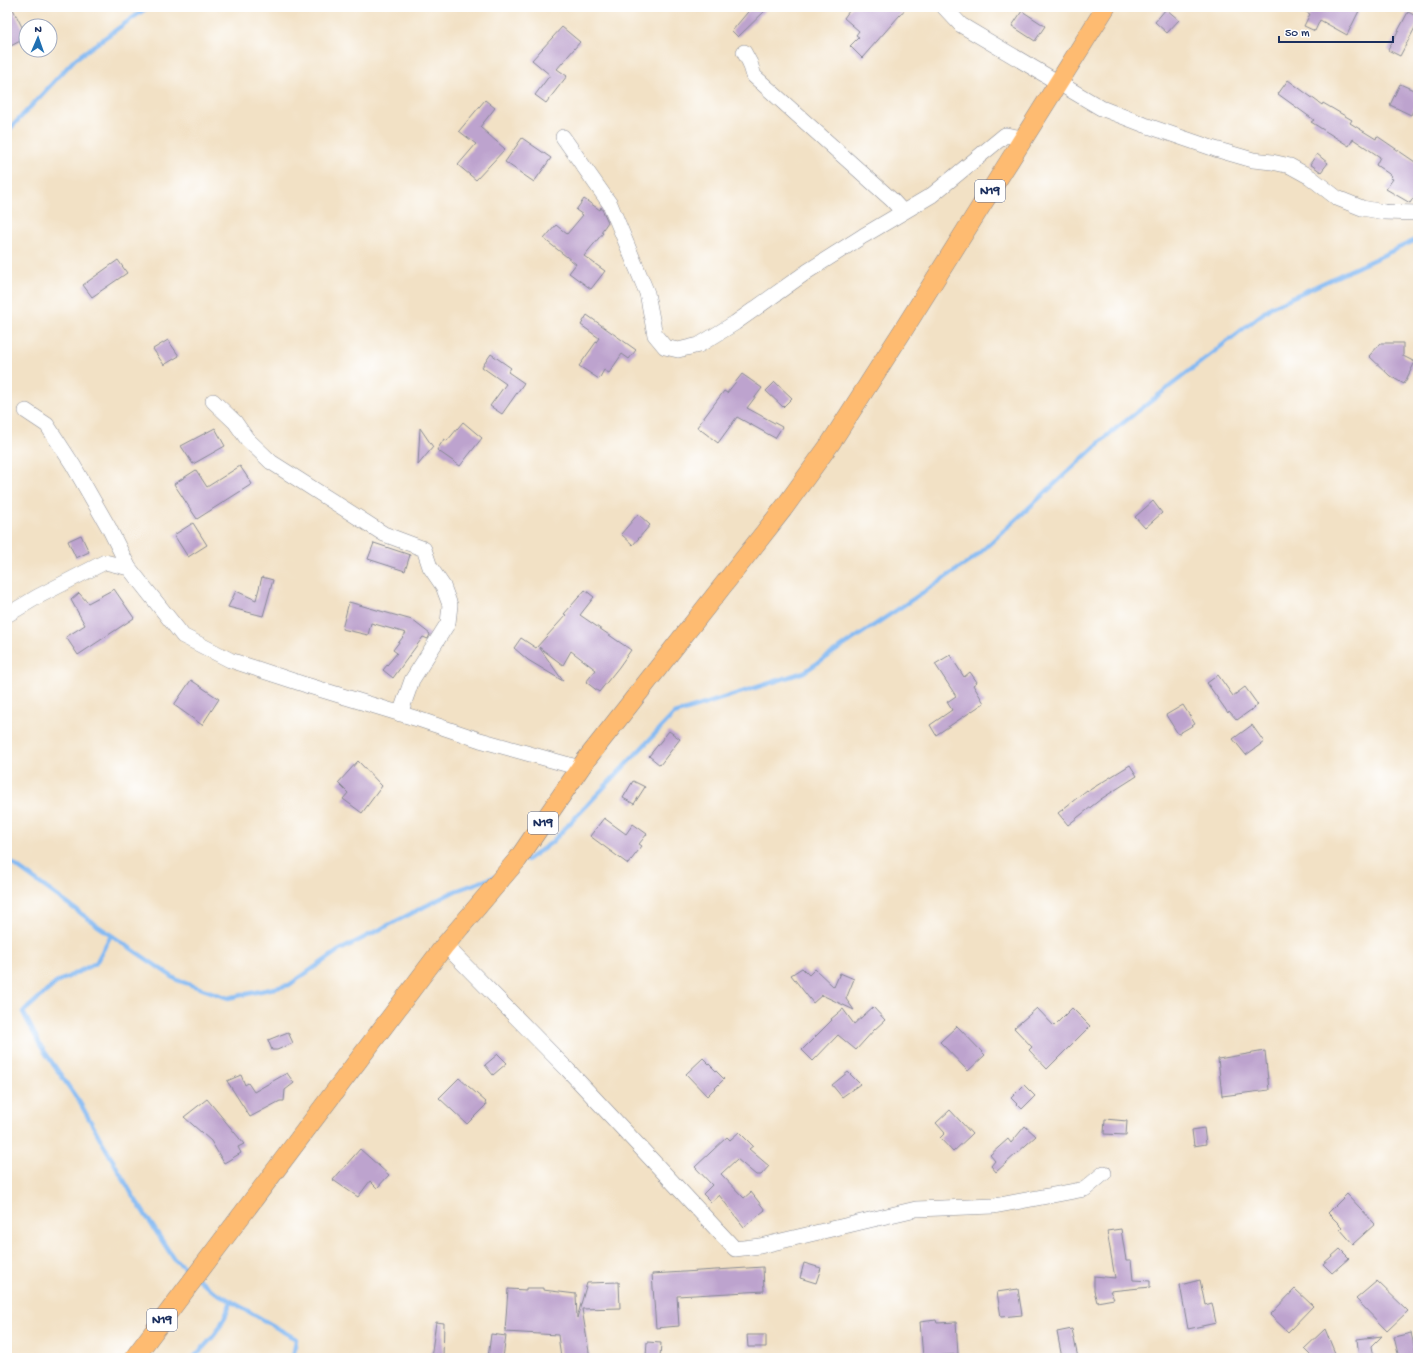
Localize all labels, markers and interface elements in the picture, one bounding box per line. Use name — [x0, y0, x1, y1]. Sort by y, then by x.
north arrow — [18, 18, 58, 58]
scale bar — [1279, 18, 1393, 44]
text: N — [34, 24, 42, 36]
text: 50 m — [1285, 27, 1310, 41]
road number: N19 — [975, 180, 1005, 202]
road number: N19 — [528, 812, 558, 834]
road number: N19 — [147, 1309, 177, 1331]

